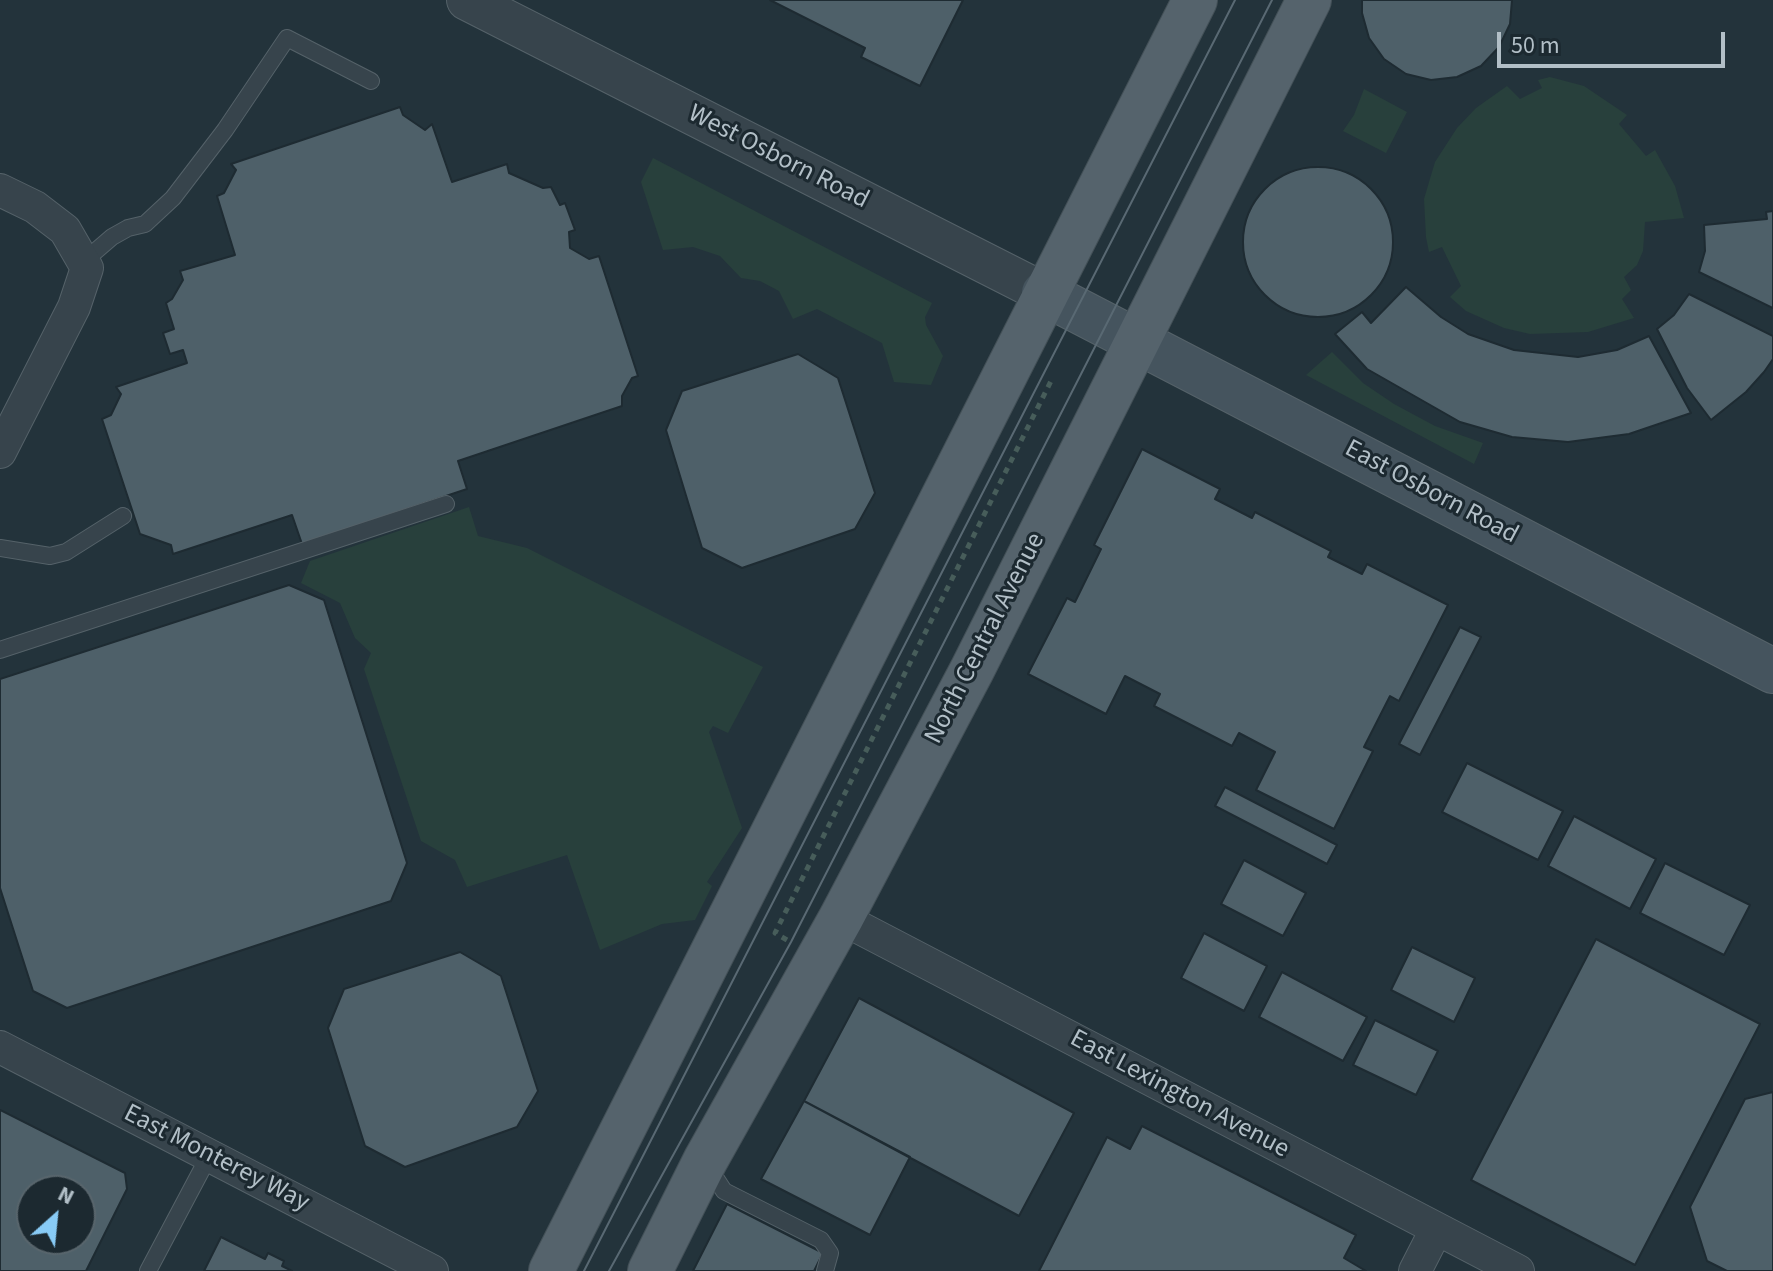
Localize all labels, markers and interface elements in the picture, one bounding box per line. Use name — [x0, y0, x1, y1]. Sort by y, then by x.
scale bar — [1501, 16, 1729, 66]
text: 50 m — [1511, 28, 1560, 63]
street label: West Osborn Road — [682, 99, 874, 217]
street label: East Osborn Road — [1339, 434, 1523, 552]
street label: North Central Avenue — [919, 528, 1053, 750]
street label: East Lexington Avenue — [1064, 1024, 1294, 1166]
street label: East Monterey Way — [118, 1099, 314, 1219]
north arrow — [16, 1175, 96, 1255]
text: N — [52, 1178, 80, 1213]

